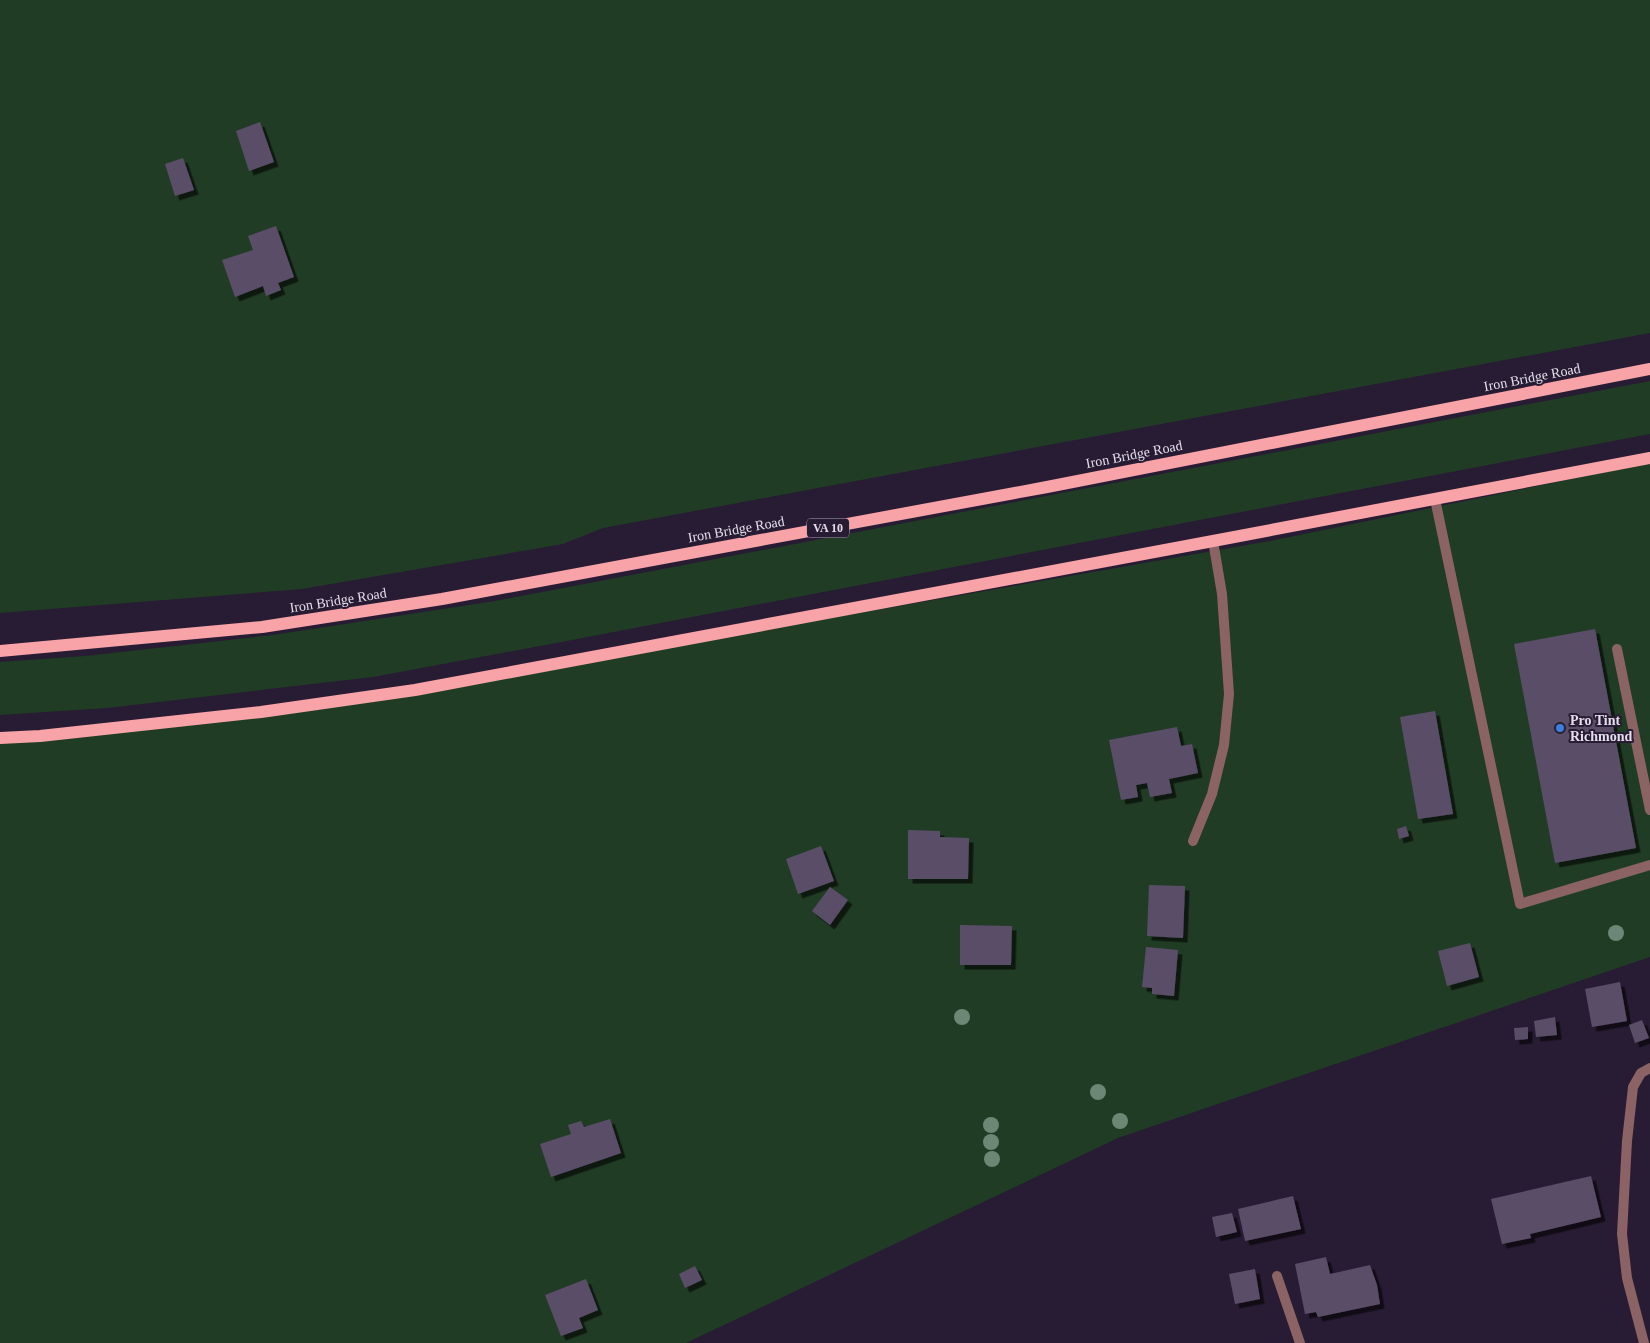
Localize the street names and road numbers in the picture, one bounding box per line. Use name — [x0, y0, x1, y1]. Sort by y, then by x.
street label: Iron Bridge Road — [1483, 361, 1582, 394]
street label: Iron Bridge Road — [1085, 438, 1184, 471]
street label: Iron Bridge Road — [687, 514, 786, 545]
road number: VA 10 — [807, 518, 849, 538]
street label: Iron Bridge Road — [289, 585, 388, 616]

